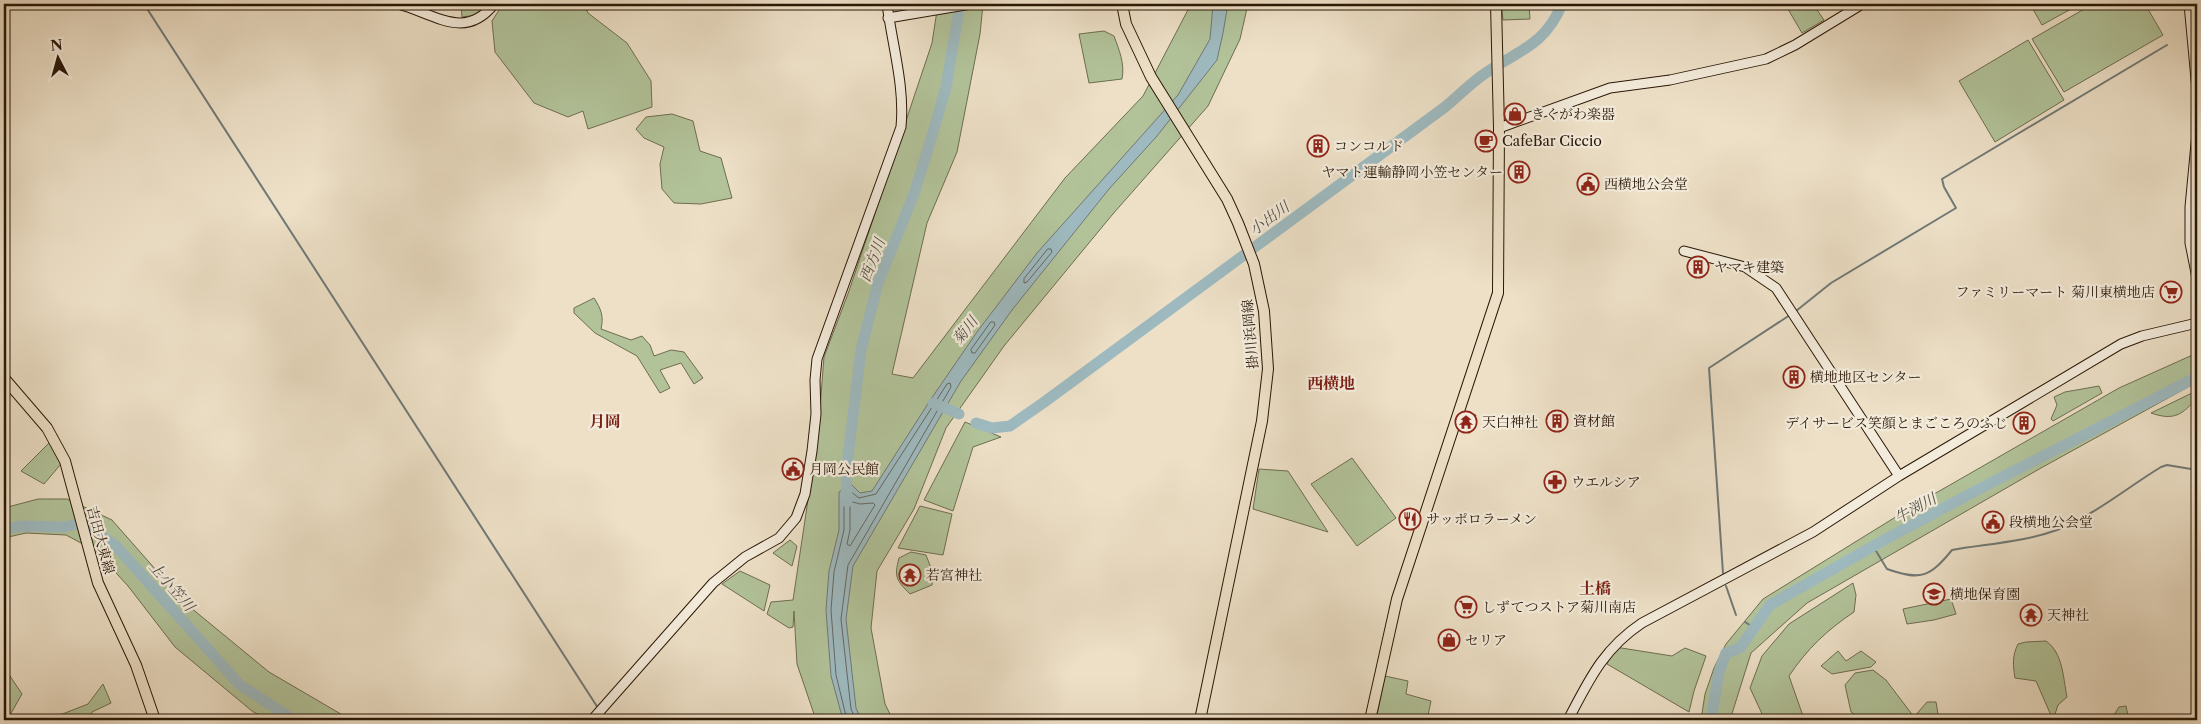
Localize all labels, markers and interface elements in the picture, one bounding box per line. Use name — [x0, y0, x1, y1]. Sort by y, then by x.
north arrow — [32, 32, 82, 82]
text: N — [50, 35, 64, 55]
shop icon: きくがわ楽器 — [1503, 102, 1527, 126]
place label: きくがわ楽器 — [1531, 105, 1615, 123]
cafe icon: CafeBar Ciccio — [1474, 129, 1498, 153]
place label: CafeBar Ciccio — [1502, 132, 1602, 150]
building icon: コンコルド — [1306, 134, 1330, 158]
place label: コンコルド — [1334, 137, 1404, 155]
building icon: ヤマト運輸静岡小笠センター — [1507, 160, 1531, 184]
place label: ヤマト運輸静岡小笠センター — [1322, 163, 1503, 181]
public building icon: 西横地公会堂 — [1576, 172, 1600, 196]
place label: 西横地公会堂 — [1604, 175, 1688, 193]
water label: 小出川 — [1245, 196, 1294, 239]
water label: 西方川 — [855, 234, 890, 284]
building icon: ヤマキ建築 — [1686, 255, 1710, 279]
place label: ヤマキ建築 — [1714, 258, 1784, 276]
supermarket icon: ファミリーマート 菊川東横地店 — [2159, 280, 2183, 304]
place label: ファミリーマート 菊川東横地店 — [1956, 283, 2155, 301]
street label: 掛川浜岡線 — [1238, 298, 1262, 370]
water label: 菊川 — [948, 311, 983, 348]
building icon: 横地地区センター — [1782, 365, 1806, 389]
place label: 横地地区センター — [1810, 368, 1921, 386]
district label: 西横地 — [1307, 373, 1355, 393]
building icon: 資材館 — [1545, 409, 1569, 433]
temple icon: 天白神社 — [1454, 410, 1478, 434]
district label: 月岡 — [589, 411, 621, 431]
building icon: デイサービス笑顔とまごころのふじ — [2012, 411, 2036, 435]
place label: 資材館 — [1573, 412, 1615, 430]
place label: 天白神社 — [1482, 413, 1538, 431]
place label: デイサービス笑顔とまごころのふじ — [1785, 414, 2008, 432]
public building icon: 月岡公民館 — [781, 457, 805, 481]
place label: 月岡公民館 — [809, 460, 879, 478]
pharmacy icon: ウエルシア — [1543, 470, 1567, 494]
place label: ウエルシア — [1571, 473, 1641, 491]
water label: 牛渕川 — [1891, 488, 1941, 527]
street label: 吉田大東線 — [83, 504, 119, 576]
restaurant icon: サッポロラーメン — [1398, 507, 1422, 531]
place label: サッポロラーメン — [1426, 510, 1537, 528]
public building icon: 段横地公会堂 — [1981, 510, 2005, 534]
place label: 段横地公会堂 — [2009, 513, 2093, 531]
water label: 上小笠川 — [145, 557, 200, 616]
temple icon: 若宮神社 — [898, 563, 922, 587]
place label: 若宮神社 — [926, 566, 982, 584]
district label: 土橋 — [1579, 578, 1611, 598]
school or university icon: 横地保育園 — [1922, 582, 1946, 606]
place label: 横地保育園 — [1950, 585, 2020, 603]
supermarket icon: しずてつストア菊川南店 — [1454, 595, 1478, 619]
place label: しずてつストア菊川南店 — [1482, 598, 1636, 616]
temple icon: 天神社 — [2019, 603, 2043, 627]
place label: 天神社 — [2047, 606, 2089, 624]
shop icon: セリア — [1437, 628, 1461, 652]
place label: セリア — [1465, 631, 1507, 649]

